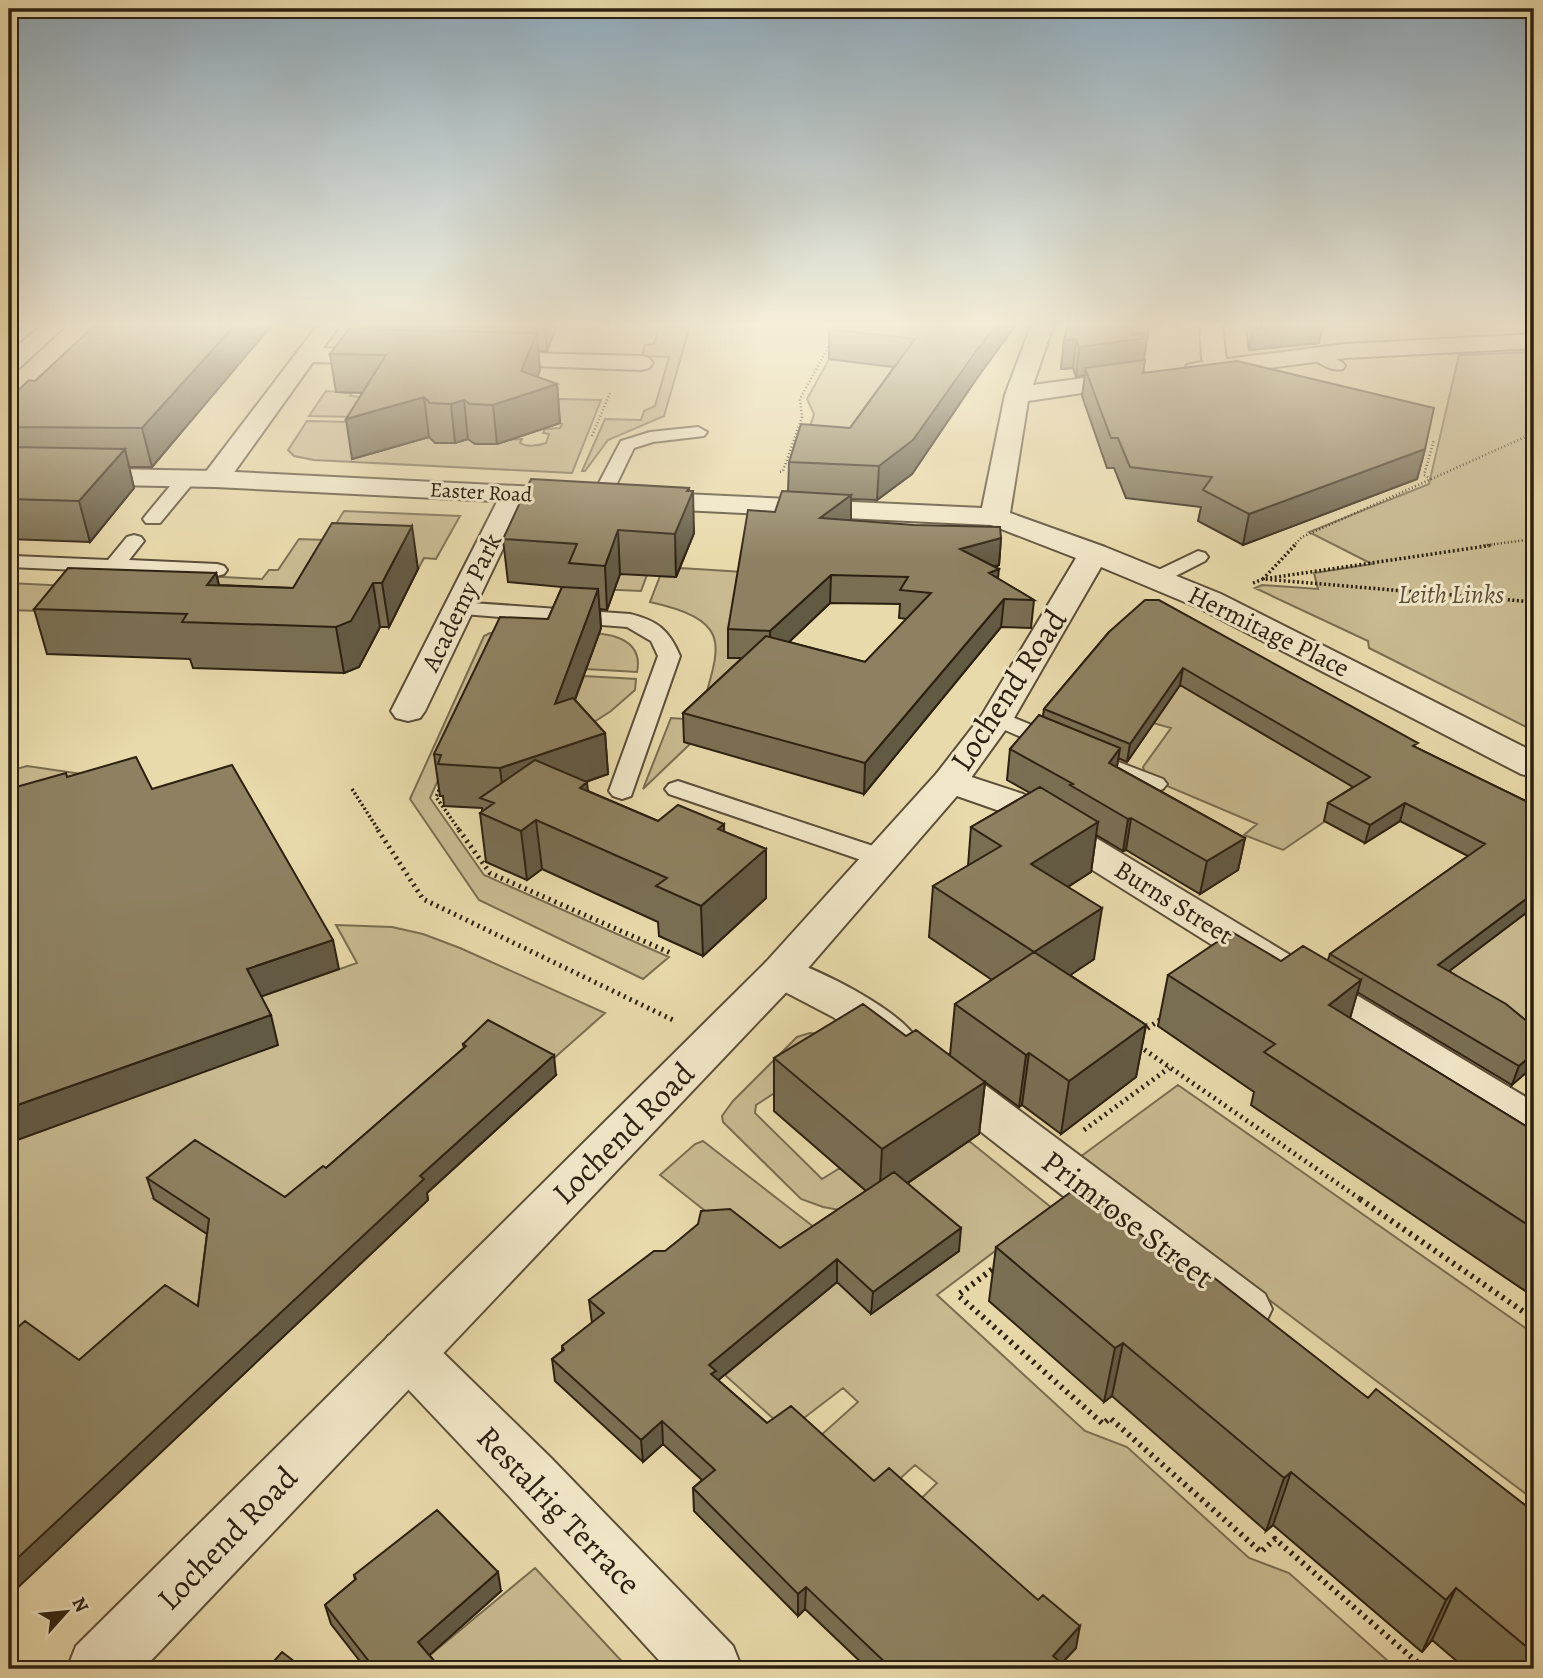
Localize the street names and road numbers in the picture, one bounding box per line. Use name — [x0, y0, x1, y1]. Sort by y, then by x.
street label: Easter Road — [429, 475, 534, 509]
street label: Academy Park — [412, 527, 510, 678]
street label: Hermitage Place — [1182, 577, 1355, 686]
street label: Lochend Road — [939, 600, 1077, 779]
street label: Burns Street — [1108, 852, 1240, 953]
street label: Lochend Road — [542, 1052, 704, 1214]
street label: Primrose Street — [1033, 1140, 1223, 1298]
street label: Restalrig Terrace — [467, 1416, 651, 1604]
street label: Lochend Road — [147, 1456, 308, 1620]

